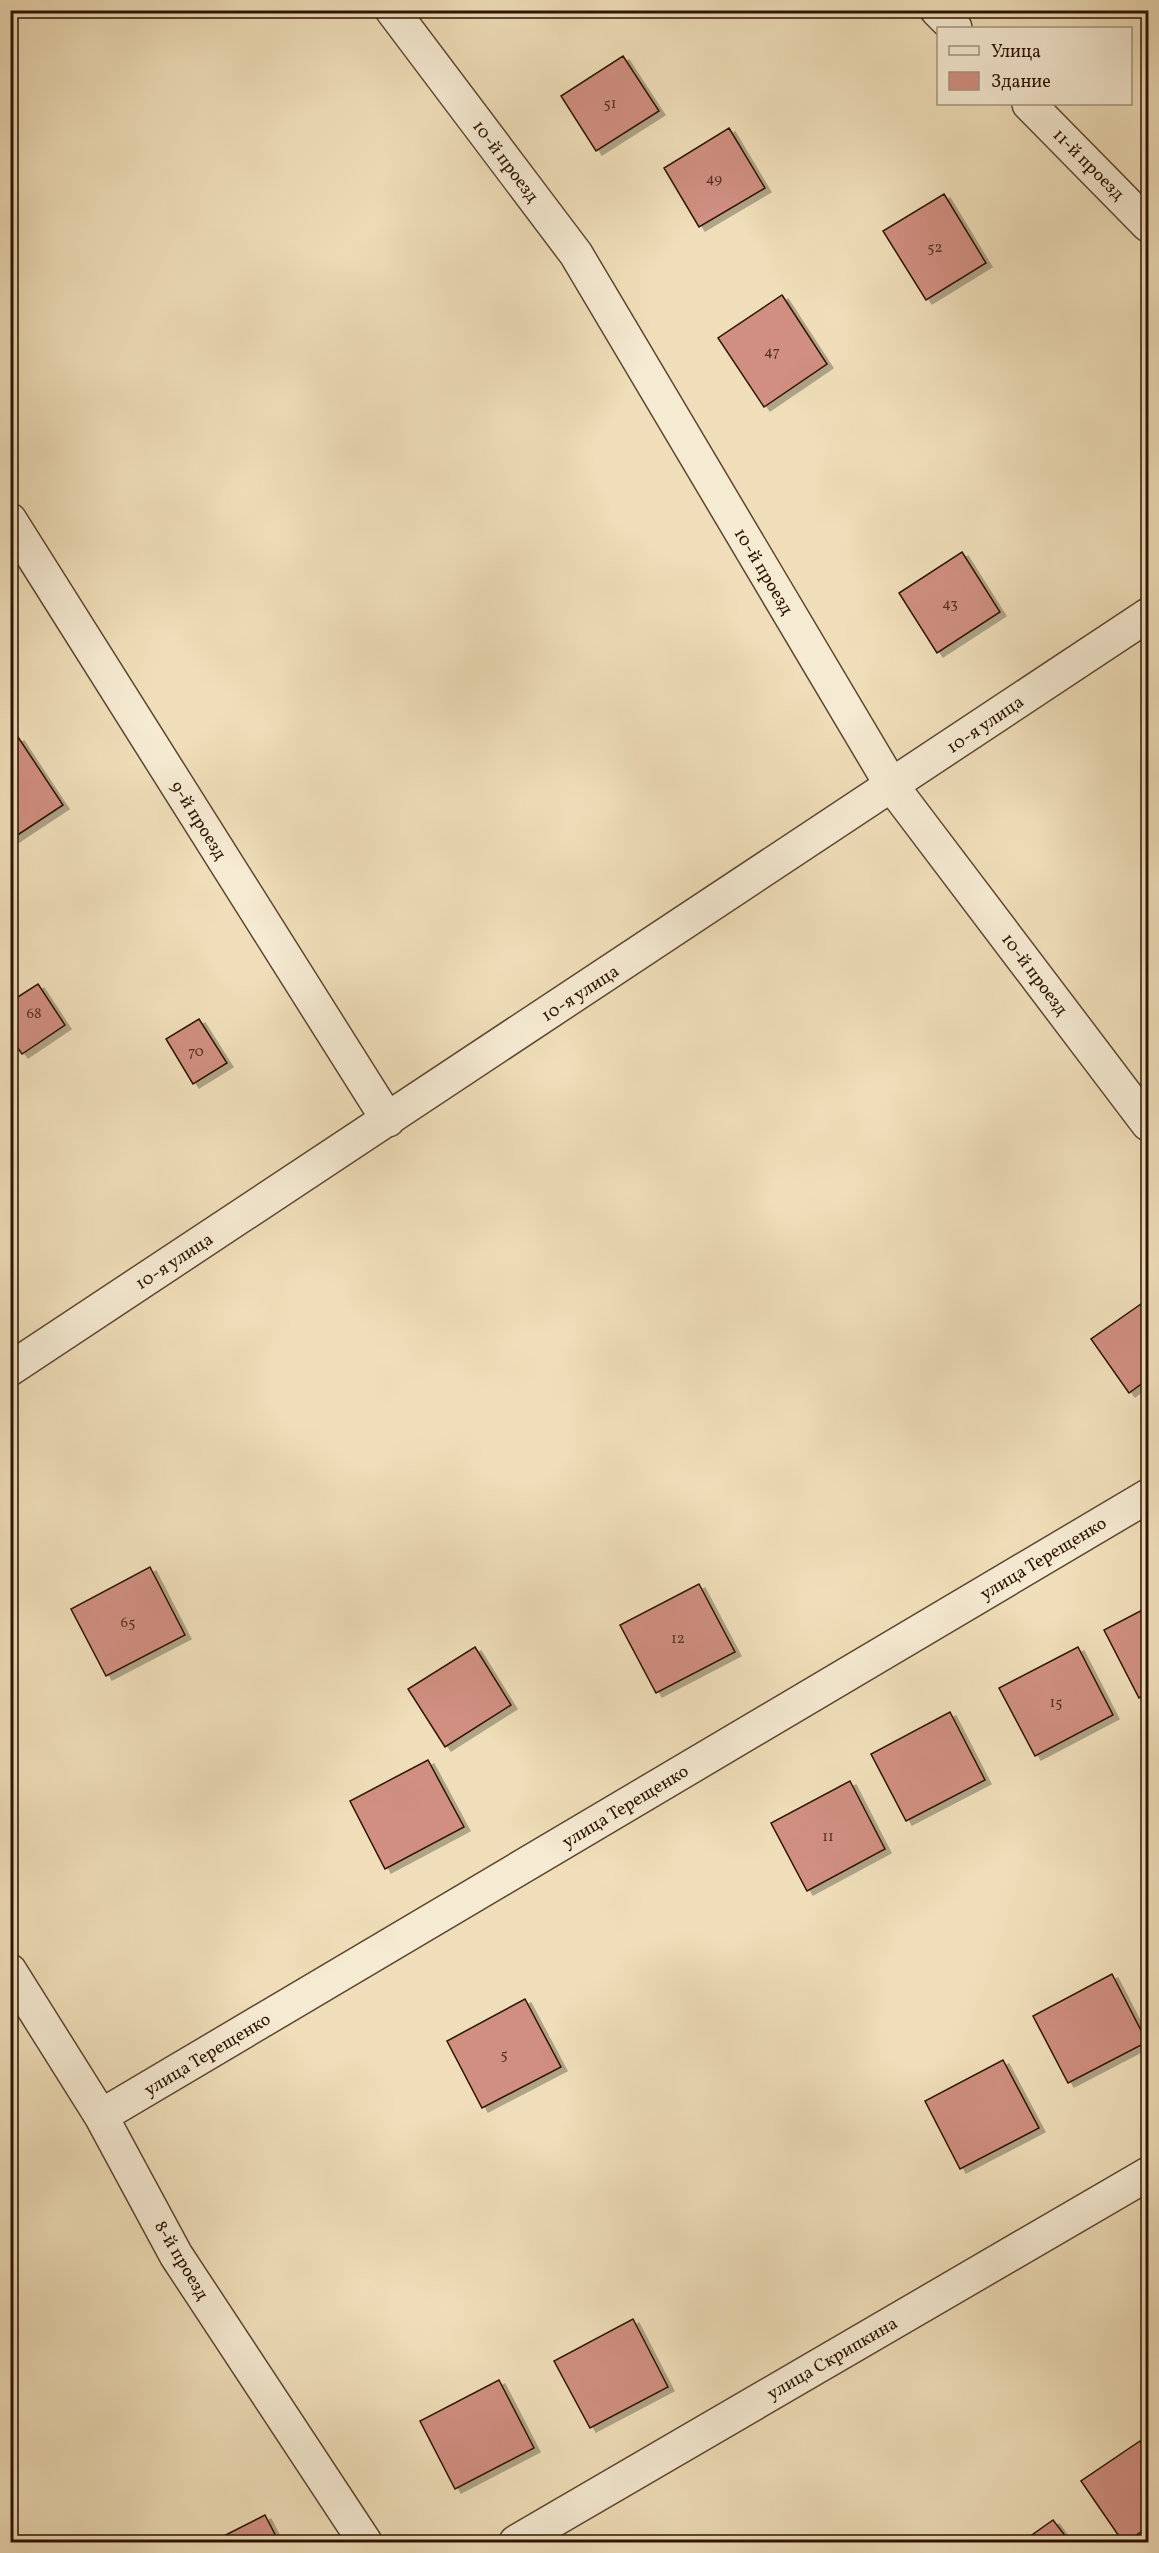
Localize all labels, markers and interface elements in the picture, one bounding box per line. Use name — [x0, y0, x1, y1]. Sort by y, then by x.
legend — [937, 27, 1132, 105]
text: Улица — [991, 40, 1041, 65]
text: Здание — [991, 70, 1051, 95]
house number: 51 — [603, 94, 617, 115]
street label: 10-й проезд — [466, 116, 544, 208]
street label: 11-й проезд — [1046, 124, 1129, 207]
house number: 49 — [706, 169, 722, 190]
house number: 52 — [927, 238, 943, 259]
house number: 47 — [764, 342, 780, 363]
street label: 10-й проезд — [727, 524, 798, 620]
house number: 43 — [942, 594, 958, 615]
street label: 10-я улица — [942, 690, 1030, 760]
street label: 9-й проезд — [164, 776, 232, 865]
street label: 10-й проезд — [995, 929, 1073, 1021]
street label: 10-я улица — [537, 960, 625, 1029]
house number: 68 — [26, 1004, 42, 1025]
house number: 70 — [188, 1042, 204, 1063]
street label: 10-я улица — [131, 1228, 219, 1297]
street label: улица Терещенко — [976, 1512, 1112, 1607]
house number: 65 — [121, 1613, 135, 1634]
house number: 12 — [671, 1629, 685, 1650]
house number: 15 — [1049, 1693, 1063, 1714]
street label: улица Терещенко — [558, 1760, 694, 1855]
house number: 11 — [822, 1827, 834, 1848]
street label: улица Терещенко — [140, 2008, 276, 2103]
house number: 5 — [500, 2045, 508, 2066]
street label: 8-й проезд — [147, 2217, 214, 2305]
street label: улица Скрипкина — [763, 2312, 903, 2407]

